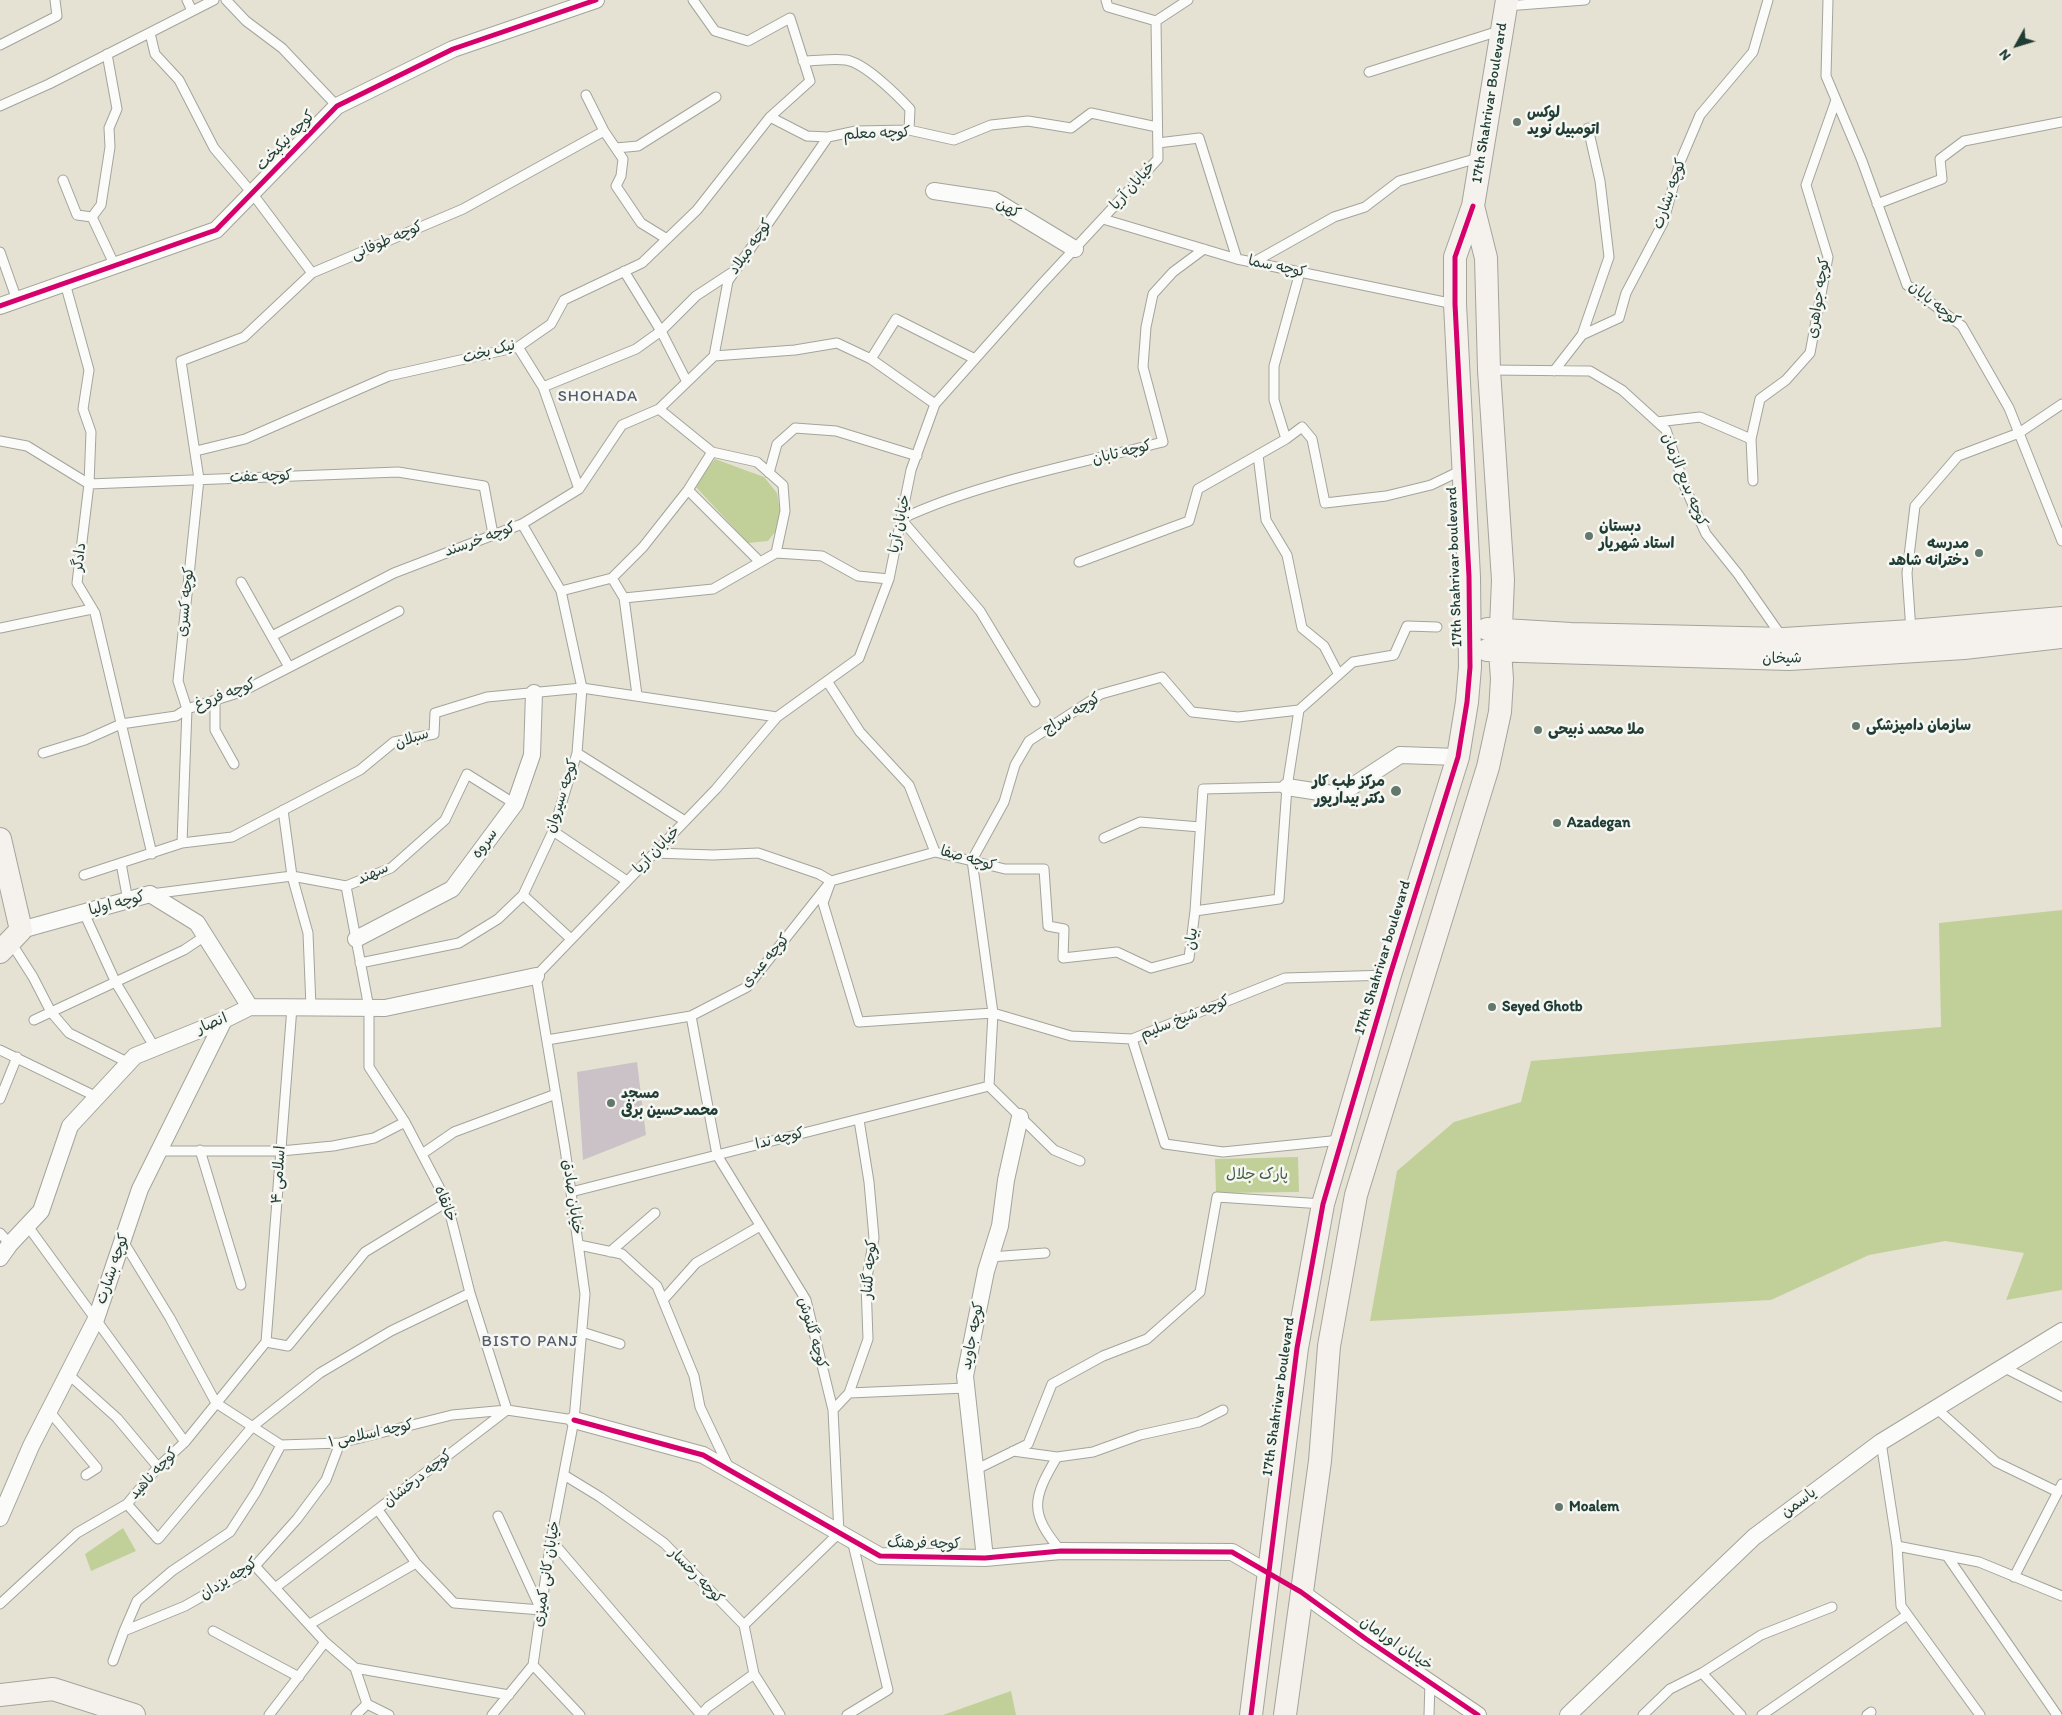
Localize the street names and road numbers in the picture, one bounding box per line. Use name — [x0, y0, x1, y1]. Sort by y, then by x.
street label: 17th Shahrivar Boulevard — [1468, 21, 1512, 185]
street label: کوچه نیکبخت — [253, 107, 319, 175]
street label: کوچه معلم — [843, 124, 911, 144]
street label: کوچه بشارت — [1650, 156, 1690, 232]
street label: خیابان آریا — [1106, 158, 1160, 214]
street label: کهن — [993, 195, 1023, 223]
street label: کوچه میلاد — [725, 216, 777, 278]
street label: کوچه طوفانی — [348, 218, 426, 264]
street label: کوچه سما — [1246, 252, 1308, 282]
street label: کوچه جواهری — [1804, 256, 1834, 340]
street label: کوچه بابان — [1905, 278, 1963, 330]
street label: نیک بخت — [461, 336, 517, 368]
street label: کوچه بدیع الزمان — [1657, 431, 1711, 529]
street label: کوچه تابان — [1090, 437, 1154, 469]
street label: کوچه عفت — [229, 467, 293, 487]
street label: 17th Shahrivar boulevard — [1443, 486, 1467, 648]
street label: خیابان آریا — [886, 493, 914, 555]
street label: کوچه خرسند — [442, 519, 518, 561]
street label: دادگر — [69, 542, 91, 572]
street label: کوچه کسری — [173, 566, 199, 638]
street label: شیخان — [1762, 650, 1802, 668]
street label: کوچه فروغ — [192, 675, 258, 715]
street label: کوچه سراج — [1040, 689, 1104, 739]
street label: سبلان — [393, 725, 431, 753]
street label: کوچه سیروان — [542, 757, 582, 835]
street label: خیابان آریا — [630, 822, 684, 878]
street label: سروه — [468, 826, 502, 862]
street label: کوچه صفا — [938, 842, 998, 876]
street label: سهند — [354, 859, 392, 889]
street label: 17th Shahrivar boulevard — [1351, 879, 1415, 1037]
street label: کوچه اولیا — [87, 888, 147, 920]
street label: بیان — [1182, 927, 1202, 951]
street label: کوچه عبدی — [738, 930, 794, 992]
street label: کوچه شیخ سلیم — [1138, 992, 1232, 1044]
street label: انصار — [194, 1009, 230, 1039]
street label: کوچه ندا — [754, 1124, 806, 1154]
street label: اسلامی ۴ — [268, 1145, 290, 1205]
street label: خیابان صادق — [558, 1158, 586, 1236]
street label: خانقاه — [430, 1184, 460, 1224]
street label: کوچه بشارت — [93, 1231, 133, 1307]
street label: کوچه گلنار — [858, 1239, 882, 1299]
street label: کوچه گلنوش — [793, 1295, 831, 1371]
street label: کوچه جاوید — [958, 1301, 988, 1371]
street label: 17th Shahrivar boulevard — [1259, 1316, 1299, 1478]
street label: کوچه اسلامی ۱ — [327, 1416, 415, 1452]
street label: کوچه ناهید — [126, 1445, 182, 1503]
street label: کوچه درخشان — [380, 1447, 456, 1511]
street label: یاسمن — [1778, 1484, 1820, 1522]
street label: خیابان کانی کمیزی — [530, 1520, 564, 1628]
street label: کوچه فرهنگ — [887, 1534, 961, 1554]
street label: کوچه رخسار — [665, 1544, 727, 1608]
street label: کوچه یزدان — [197, 1554, 261, 1604]
street label: خیابان اورامان — [1356, 1613, 1436, 1675]

